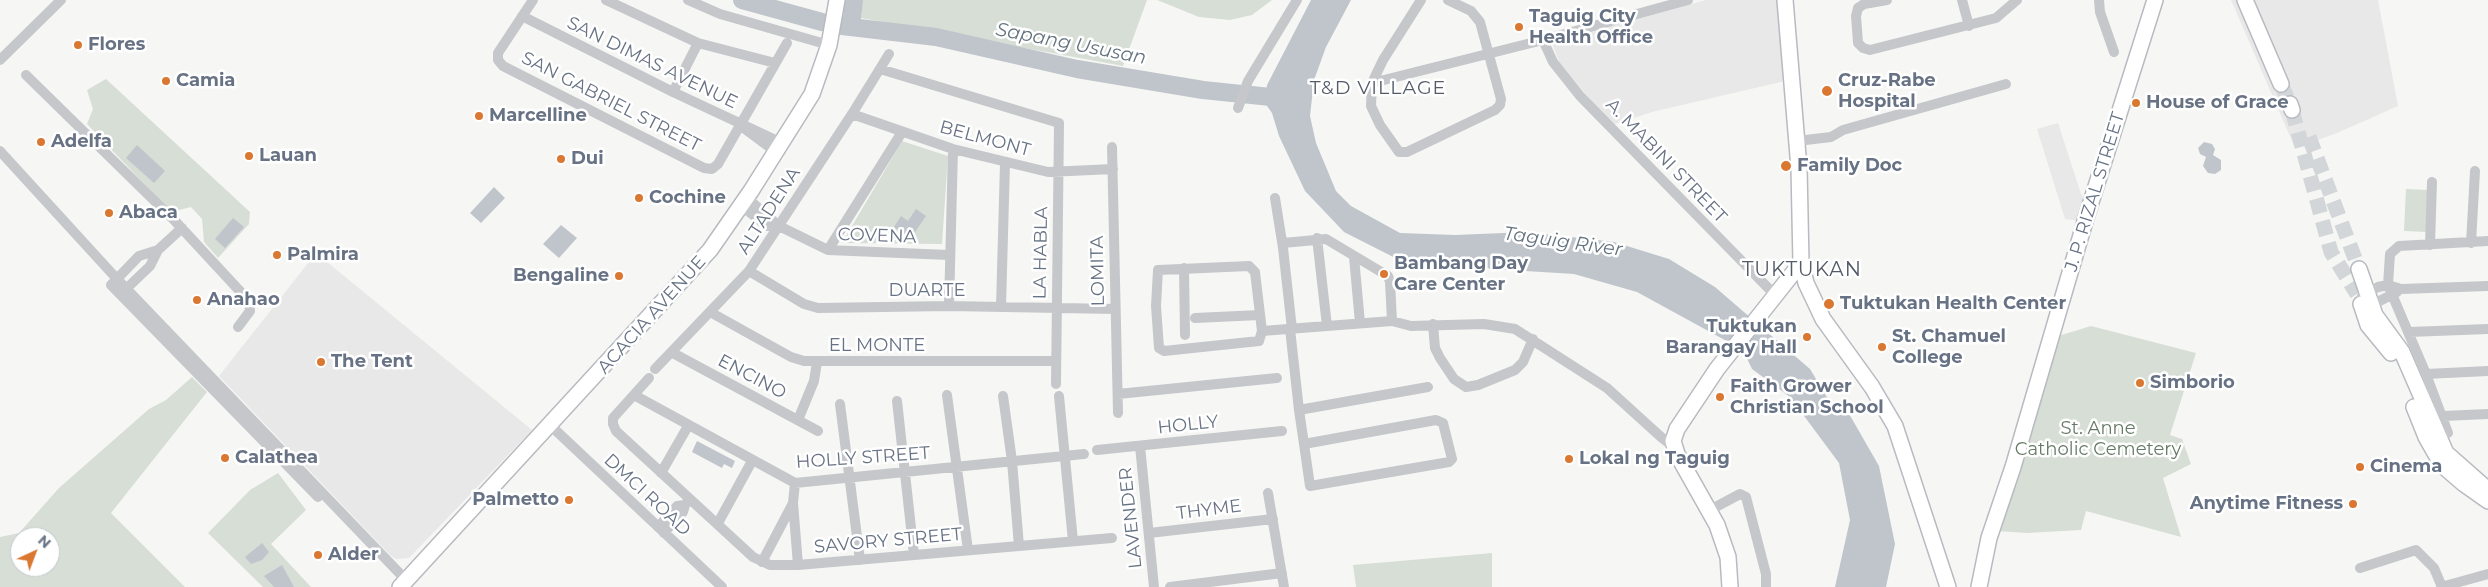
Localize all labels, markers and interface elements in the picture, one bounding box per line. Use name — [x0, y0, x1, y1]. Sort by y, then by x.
place label: Taguig City Health Office — [1529, 6, 1653, 48]
street label: SAN DIMAS AVENUE — [563, 12, 741, 114]
water label: Sapang Ususan — [994, 18, 1148, 70]
marker: Taguig City Health Office — [1513, 21, 1525, 33]
place label: Flores — [88, 34, 145, 56]
marker: Flores — [72, 39, 84, 51]
street label: SAN GABRIEL STREET — [518, 47, 704, 157]
place label: Camia — [176, 70, 235, 92]
place label: Cruz-Rabe Hospital — [1838, 70, 1936, 112]
marker: Camia — [160, 75, 172, 87]
district label: T&D VILLAGE — [1308, 77, 1448, 99]
marker: Cruz-Rabe Hospital — [1820, 84, 1834, 98]
place label: House of Grace — [2146, 92, 2289, 114]
street label: A. MABINI STREET — [1601, 94, 1731, 228]
marker: House of Grace — [2130, 97, 2142, 109]
place label: Marcelline — [489, 105, 587, 127]
marker: Marcelline — [473, 110, 485, 122]
street label: J. P. RIZAL STREET — [2060, 110, 2130, 274]
street label: BELMONT — [937, 116, 1033, 162]
place label: Adelfa — [51, 131, 112, 153]
marker: Adelfa — [35, 136, 47, 148]
place label: Lauan — [259, 145, 317, 167]
place label: Dui — [571, 148, 604, 170]
marker: Lauan — [243, 150, 255, 162]
marker: Dui — [555, 153, 567, 165]
place label: Family Doc — [1797, 155, 1902, 177]
marker: Family Doc — [1779, 159, 1793, 173]
street label: ALTADENA — [733, 164, 805, 258]
place label: Cochine — [649, 187, 726, 209]
marker: Cochine — [633, 192, 645, 204]
place label: Abaca — [119, 202, 178, 224]
street label: LA HABLA — [1029, 206, 1053, 300]
marker: Abaca — [103, 207, 115, 219]
water label: Taguig River — [1502, 222, 1624, 262]
street label: COVENA — [837, 224, 917, 248]
street label: LOMITA — [1087, 235, 1109, 307]
place label: Palmira — [287, 244, 359, 266]
marker: Palmira — [271, 249, 283, 261]
street label: ACACIA AVENUE — [593, 252, 711, 378]
place label: Bambang Day Care Center — [1394, 253, 1528, 296]
district label: TUKTUKAN — [1741, 258, 1863, 282]
place label: Bengaline — [513, 265, 609, 287]
marker: Bambang Day Care Center — [1378, 268, 1390, 280]
marker: Bengaline — [613, 270, 625, 282]
street label: DUARTE — [889, 280, 965, 302]
place label: Anahao — [207, 289, 280, 311]
place label: Tuktukan Health Center — [1840, 293, 2066, 315]
marker: Anahao — [191, 294, 203, 306]
marker: Tuktukan Health Center — [1822, 297, 1836, 311]
place label: Tuktukan Barangay Hall — [1666, 316, 1797, 358]
place label: St. Chamuel College — [1892, 326, 2006, 368]
marker: Tuktukan Barangay Hall — [1801, 331, 1813, 343]
street label: EL MONTE — [829, 335, 925, 357]
marker: St. Chamuel College — [1876, 341, 1888, 353]
street label: ENCINO — [714, 350, 790, 404]
place label: The Tent — [331, 351, 413, 373]
marker: The Tent — [315, 356, 327, 368]
place label: Simborio — [2150, 372, 2235, 394]
place label: Faith Grower Christian School — [1730, 376, 1884, 418]
marker: Simborio — [2134, 377, 2146, 389]
marker: Faith Grower Christian School — [1714, 391, 1726, 403]
street label: HOLLY — [1157, 411, 1219, 439]
park label: St. Anne Catholic Cemetery — [2015, 418, 2181, 460]
street label: HOLLY STREET — [795, 443, 931, 473]
place label: Calathea — [235, 447, 318, 469]
place label: Lokal ng Taguig — [1579, 448, 1730, 470]
street label: DMCI ROAD — [599, 449, 695, 541]
marker: Calathea — [219, 452, 231, 464]
marker: Lokal ng Taguig — [1563, 453, 1575, 465]
place label: Cinema — [2370, 456, 2442, 478]
marker: Cinema — [2354, 461, 2366, 473]
street label: LAVENDER — [1115, 466, 1147, 570]
place label: Palmetto — [472, 489, 559, 511]
place label: Anytime Fitness — [2190, 493, 2343, 515]
marker: Palmetto — [563, 494, 575, 506]
street label: THYME — [1175, 495, 1243, 525]
marker: Anytime Fitness — [2347, 498, 2359, 510]
street label: SAVORY STREET — [813, 524, 963, 558]
north arrow — [10, 527, 60, 577]
text: N — [34, 531, 55, 552]
place label: Alder — [328, 544, 379, 566]
marker: Alder — [312, 549, 324, 561]

